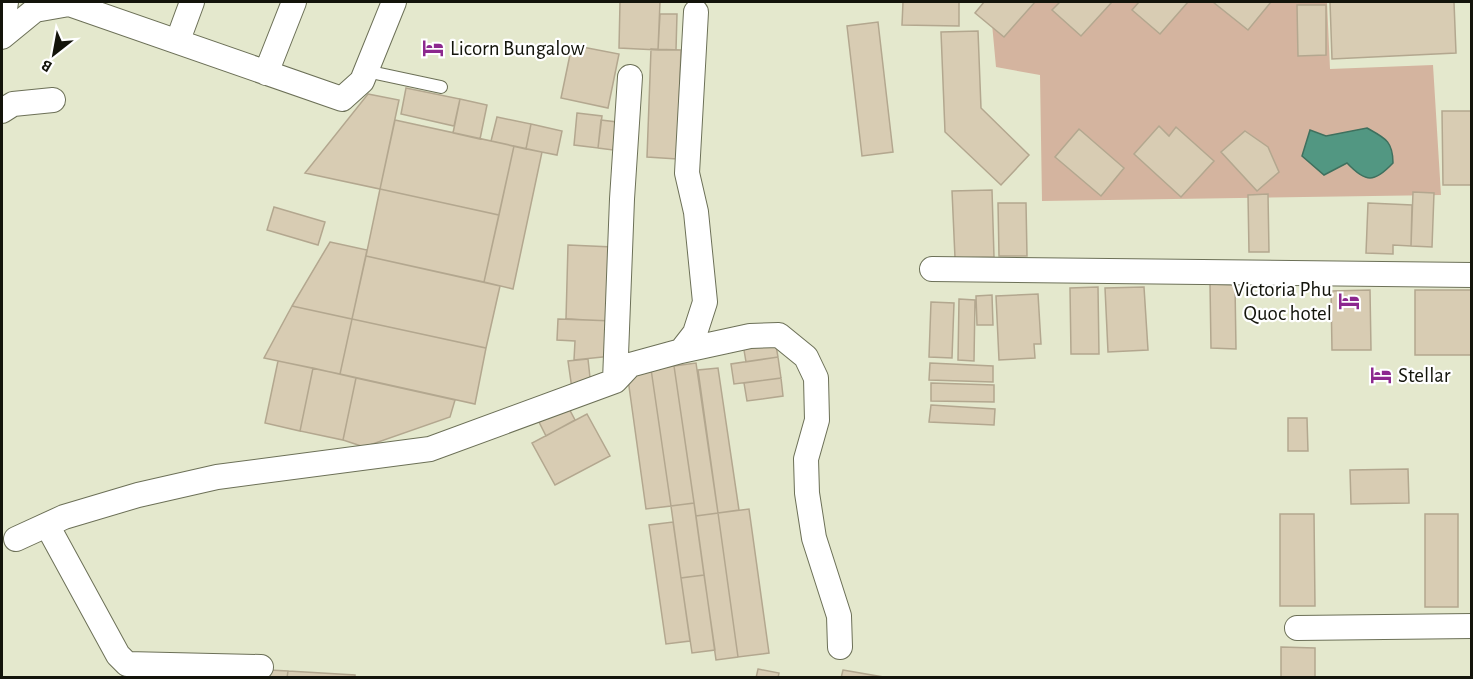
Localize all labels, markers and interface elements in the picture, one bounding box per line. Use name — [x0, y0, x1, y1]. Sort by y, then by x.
north arrow — [24, 24, 84, 84]
hotel icon: Licorn Bungalow — [421, 36, 445, 60]
place label: Licorn Bungalow — [450, 38, 585, 59]
text: B — [39, 57, 55, 75]
place label: Victoria Phu Quoc hotel — [1233, 279, 1332, 324]
hotel icon: Victoria Phu Quoc hotel — [1337, 289, 1361, 313]
hotel icon: Stellar — [1369, 363, 1393, 387]
place label: Stellar — [1398, 365, 1451, 386]

